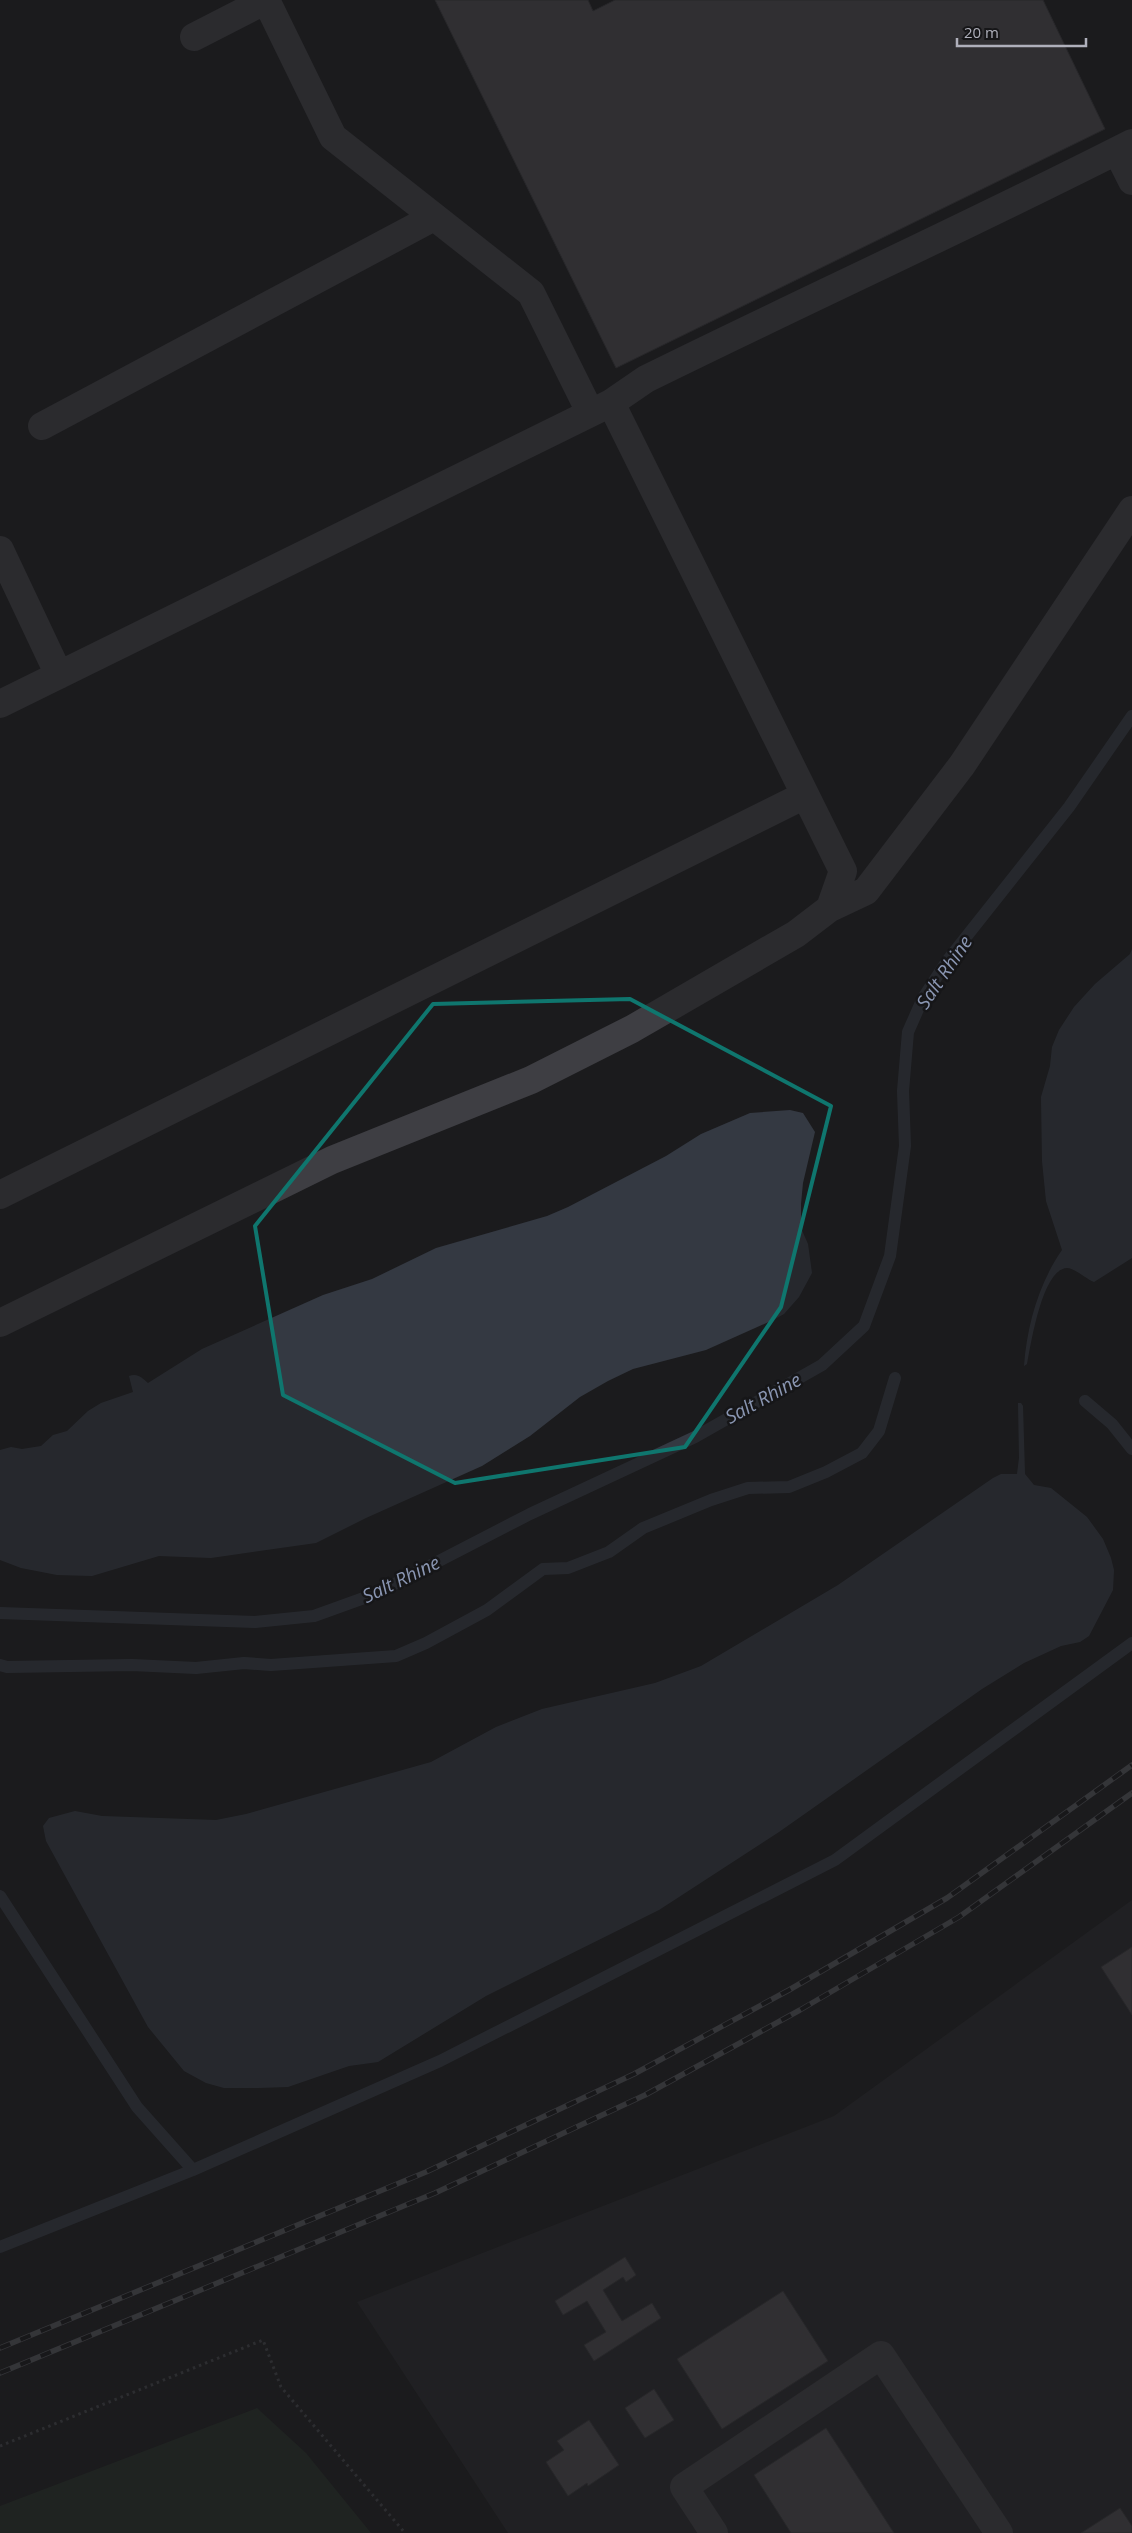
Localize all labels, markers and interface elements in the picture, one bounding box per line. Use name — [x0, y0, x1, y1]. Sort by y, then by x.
scale bar — [957, 15, 1086, 47]
text: 20 m — [964, 22, 999, 42]
water label: Salt Rhine — [910, 930, 978, 1014]
water label: Salt Rhine — [720, 1366, 806, 1430]
water label: Salt Rhine — [358, 1549, 444, 1609]

